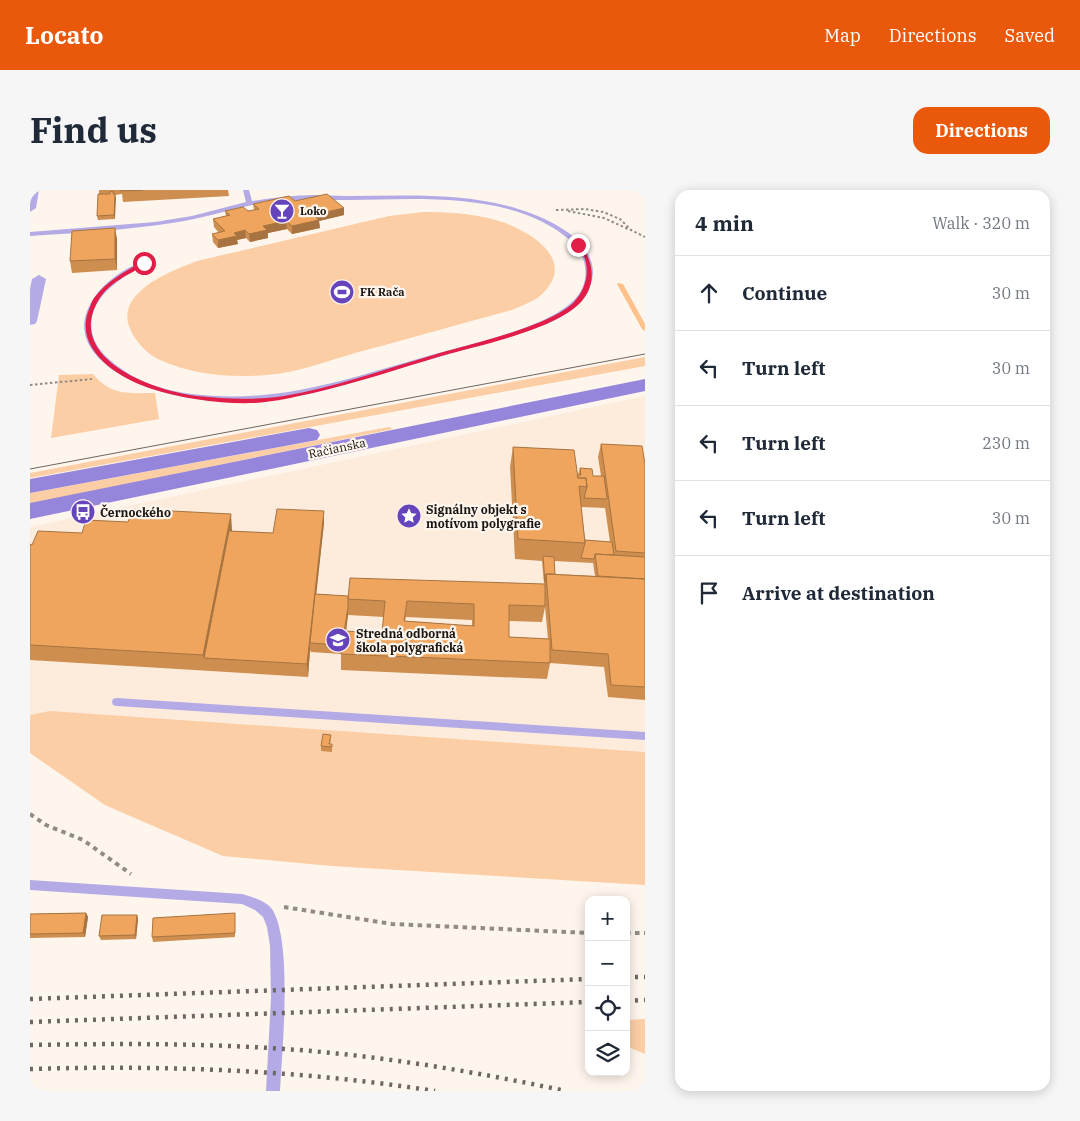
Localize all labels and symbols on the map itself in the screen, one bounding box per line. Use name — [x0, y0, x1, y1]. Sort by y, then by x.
bar icon: Loko — [269, 198, 295, 224]
place label: Loko — [300, 204, 326, 218]
route end — [567, 234, 590, 257]
route start — [133, 252, 156, 275]
sports icon: FK Rača — [329, 279, 355, 305]
place label: FK Rača — [360, 285, 405, 299]
street label: Račianska — [307, 435, 367, 461]
bus stop icon: Černockého — [70, 499, 96, 525]
place label: Signálny objekt s motívom polygrafie — [426, 502, 541, 531]
place icon: Signálny objekt s motívom polygrafie — [396, 503, 422, 529]
place label: Černockého — [100, 504, 171, 520]
place label: Stredná odborná škola polygrafická — [356, 626, 464, 655]
school or university icon: Stredná odborná škola polygrafická — [325, 627, 351, 653]

